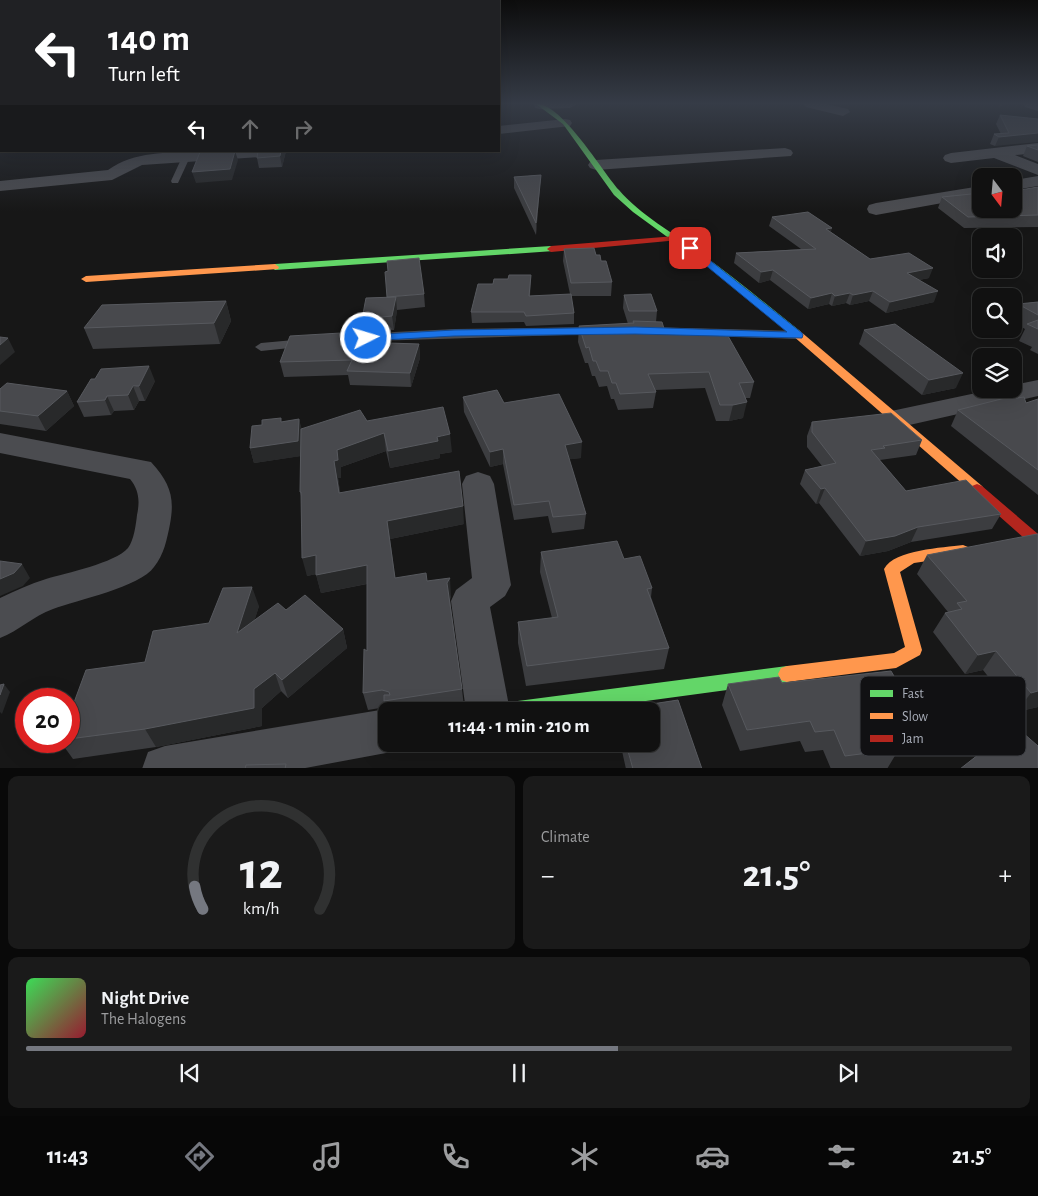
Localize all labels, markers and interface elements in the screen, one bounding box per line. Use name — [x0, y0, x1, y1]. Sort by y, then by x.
icon: left — [25, 20, 90, 85]
text: 140 m — [108, 22, 190, 57]
text: Turn left — [108, 63, 180, 85]
icon: left — [183, 115, 211, 143]
icon: ahead — [236, 115, 264, 143]
icon: right — [289, 115, 317, 143]
north arrow — [972, 168, 1022, 218]
map controls — [972, 168, 1022, 398]
pin — [669, 227, 711, 269]
button: sound — [972, 228, 1022, 278]
icon: arrive — [676, 234, 704, 262]
button: search — [972, 288, 1022, 338]
position arrow — [339, 311, 391, 363]
button: layers — [972, 348, 1022, 398]
legend — [860, 676, 1026, 756]
text: Fast — [902, 687, 924, 701]
speed limit sign: 20 — [15, 688, 80, 753]
text: Slow — [902, 710, 929, 724]
text: 11:44 · 1 min · 210 m — [448, 717, 590, 736]
text: Jam — [902, 732, 924, 746]
text: Climate — [541, 829, 590, 845]
text: 12 — [240, 846, 283, 898]
text: 21.5° — [743, 856, 810, 894]
text: − — [541, 862, 554, 890]
text: + — [999, 862, 1012, 890]
text: km/h — [243, 900, 280, 918]
text: Night Drive — [101, 989, 189, 1008]
text: The Halogens — [101, 1011, 186, 1027]
icon: previous — [176, 1059, 204, 1087]
icon: pause — [505, 1059, 533, 1087]
icon: next — [834, 1059, 862, 1087]
icon: directions — [182, 1139, 217, 1174]
icon: music — [310, 1139, 345, 1174]
icon: phone — [438, 1139, 473, 1174]
icon: climate — [567, 1139, 602, 1174]
icon: car — [695, 1139, 730, 1174]
icon: filters — [824, 1139, 859, 1174]
text: 11:43 — [47, 1145, 88, 1167]
text: 21.5° — [952, 1145, 991, 1167]

